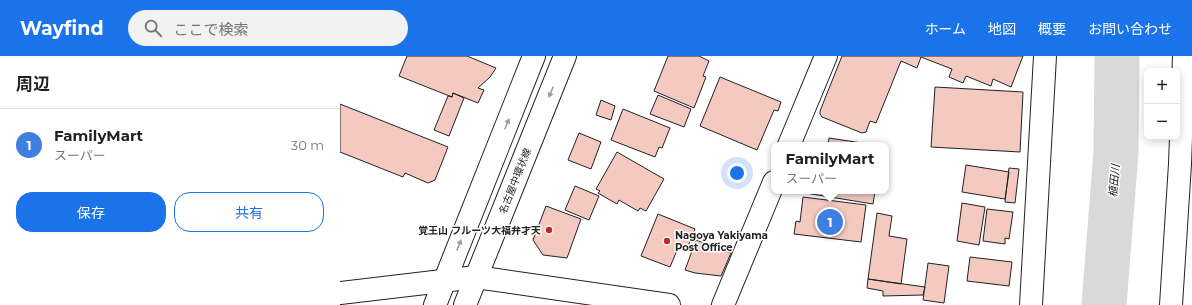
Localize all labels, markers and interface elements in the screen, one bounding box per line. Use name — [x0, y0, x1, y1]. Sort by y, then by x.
search box — [128, 10, 408, 46]
text: Wayfind — [20, 17, 104, 40]
icon: search — [142, 17, 164, 39]
text: ここで検索 — [174, 20, 249, 39]
text: ホーム — [924, 20, 966, 38]
text: 地図 — [988, 20, 1016, 38]
text: 概要 — [1038, 20, 1066, 38]
text: お問い合わせ — [1088, 20, 1172, 38]
map controls — [1144, 68, 1180, 140]
button: + — [1144, 68, 1180, 104]
text: 周辺 — [16, 74, 50, 94]
one-way arrow — [548, 87, 554, 98]
button: − — [1144, 104, 1180, 140]
one-way arrow — [505, 117, 511, 129]
text: FamilyMart — [54, 126, 143, 145]
text: 1 — [26, 137, 32, 153]
text: 30 m — [291, 137, 324, 153]
popup — [771, 142, 889, 194]
street label: 名古屋中環状線 — [496, 146, 534, 216]
text: スーパー — [54, 147, 106, 163]
text: FamilyMart — [785, 149, 875, 168]
your location — [727, 163, 747, 183]
water label: 植田川 — [1106, 163, 1122, 198]
text: スーパー — [785, 170, 837, 186]
button: 保存 — [16, 192, 166, 232]
button: 共有 — [174, 192, 324, 232]
pin: 1 — [817, 207, 843, 237]
place label: 覚王山 フルーツ大福弁才天 — [418, 224, 541, 237]
marker: 覚王山 フルーツ大福弁才天 — [544, 225, 554, 235]
place label: Nagoya Yakiyama Post Office — [675, 229, 768, 254]
marker: Nagoya Yakiyama Post Office — [662, 236, 672, 246]
one-way arrow — [457, 238, 463, 250]

